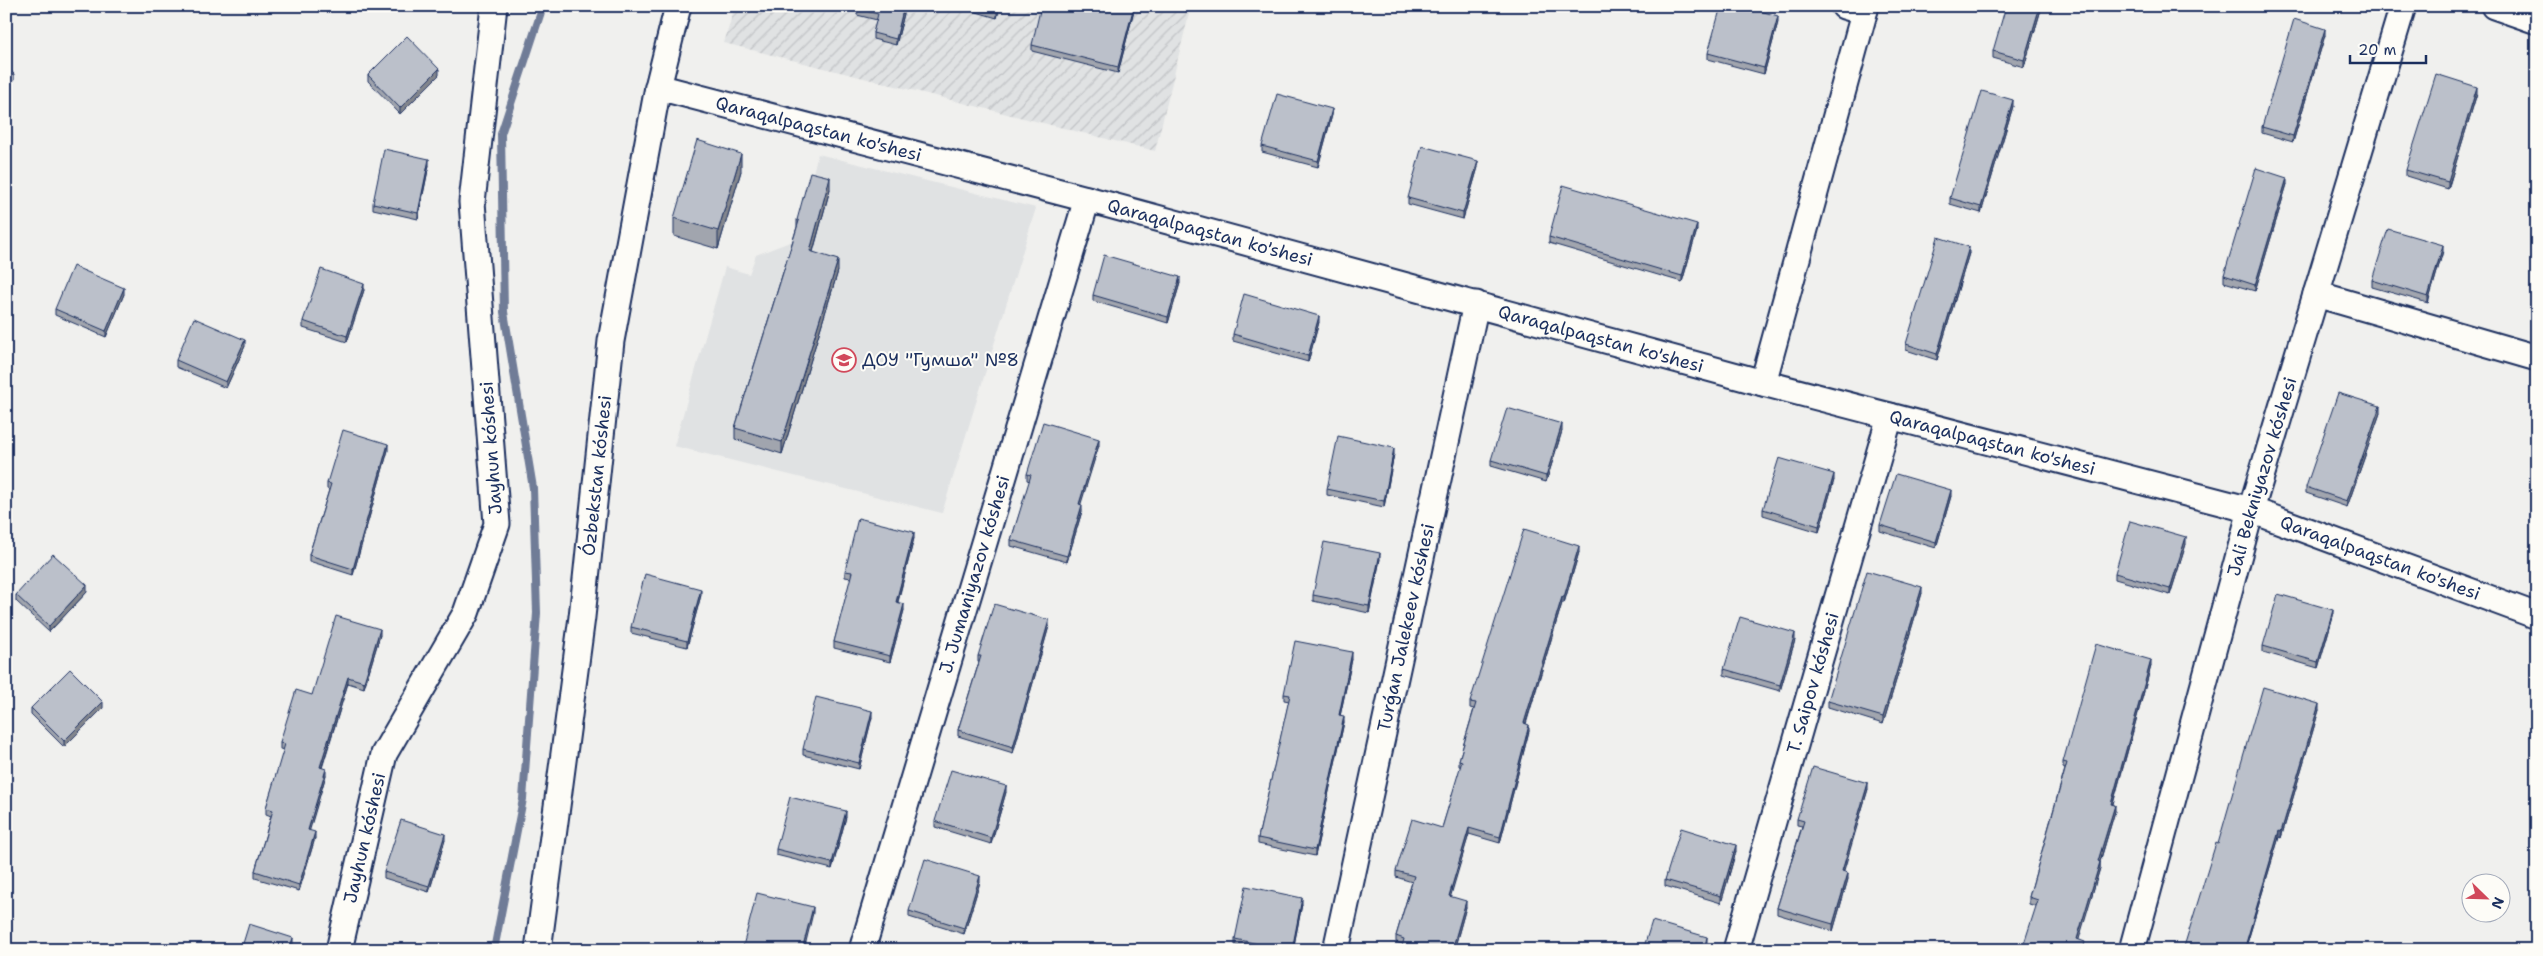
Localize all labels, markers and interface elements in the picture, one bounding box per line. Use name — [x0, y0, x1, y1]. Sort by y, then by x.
scale bar — [2350, 32, 2427, 64]
text: 20 m — [2358, 40, 2397, 60]
street label: Qaraqalpaqstan ko'shesi — [713, 91, 924, 167]
street label: Qaraqalpaqstan ko'shesi — [1105, 193, 1316, 272]
street label: Qaraqalpaqstan ko'shesi — [1496, 299, 1706, 378]
school or university icon: ДОУ "Гумша" №8 — [831, 347, 857, 373]
place label: ДОУ "Гумша" №8 — [862, 348, 1019, 372]
street label: Jali Bekniyazov kóshesi — [2222, 374, 2302, 579]
street label: Jayhun kóshesi — [474, 381, 508, 515]
street label: Ózbekstan kóshesi — [576, 394, 617, 557]
street label: Qaraqalpaqstan ko'shesi — [1887, 404, 2098, 481]
street label: J. Jumaniyazov kóshesi — [933, 472, 1016, 677]
street label: Qaraqalpaqstan ko'shesi — [2277, 510, 2484, 606]
street label: Turǵan Jalekeev kóshesi — [1372, 521, 1440, 734]
street label: T. Saipov kóshesi — [1781, 609, 1845, 756]
street label: Jayhun kóshesi — [338, 770, 391, 906]
north arrow — [2460, 874, 2510, 924]
text: N — [2488, 894, 2508, 912]

